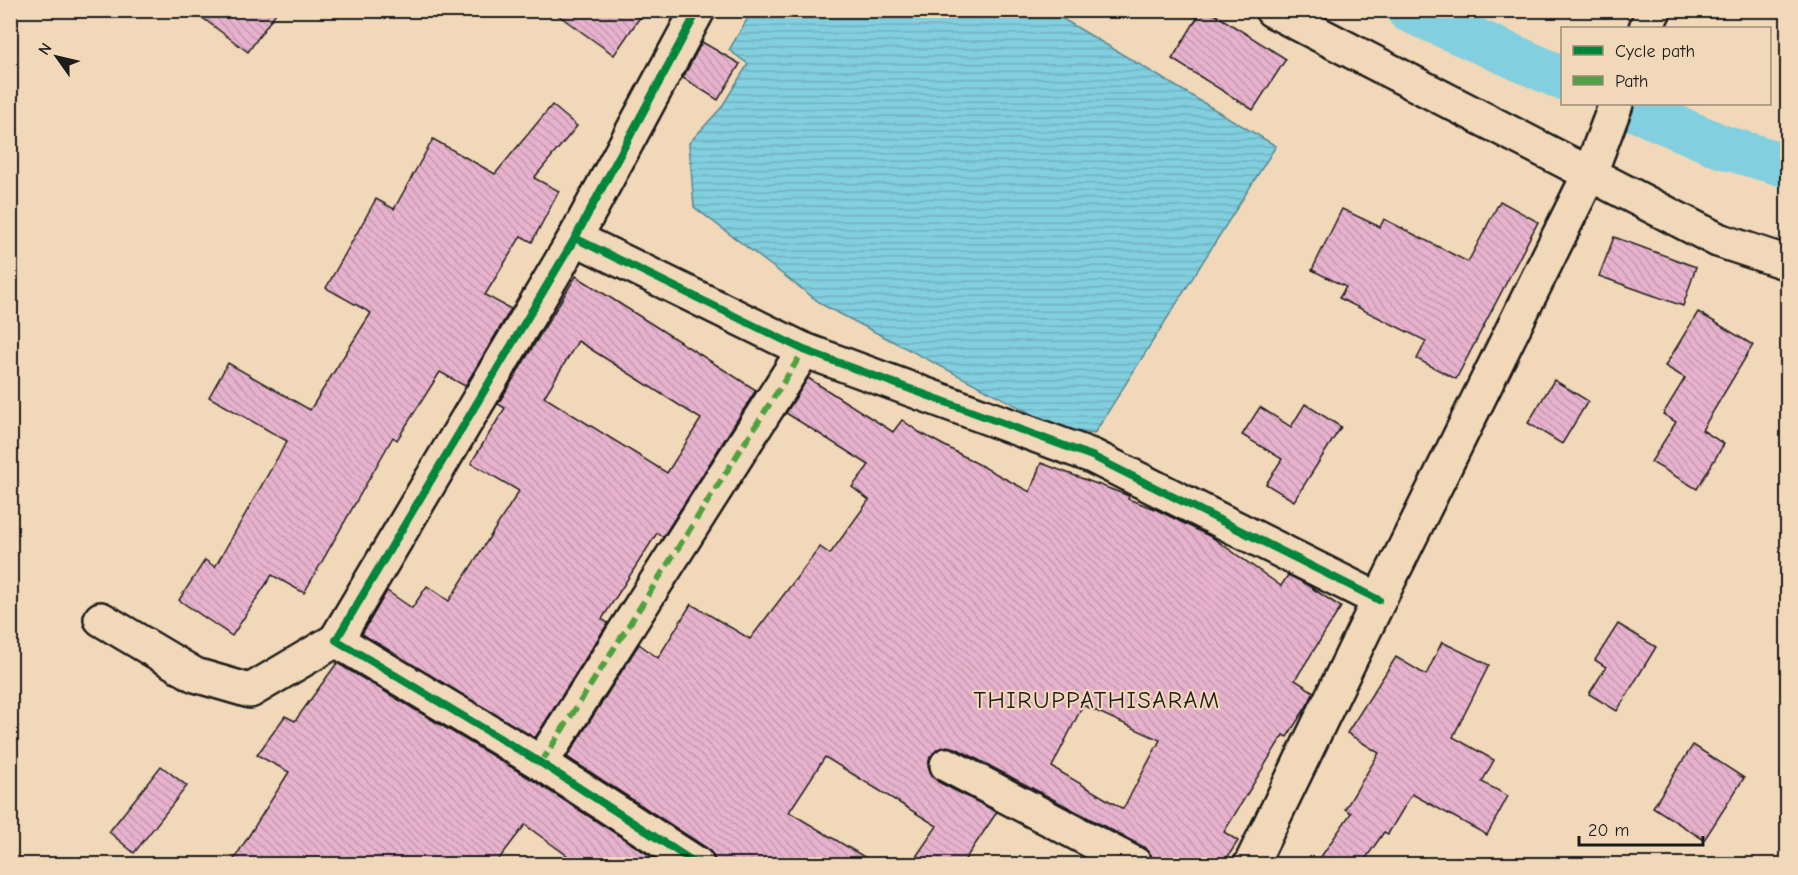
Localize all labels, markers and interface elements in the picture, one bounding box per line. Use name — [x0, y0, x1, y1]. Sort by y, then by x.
north arrow — [27, 27, 87, 87]
legend — [1561, 27, 1771, 105]
text: N — [35, 40, 56, 59]
text: Cycle path — [1615, 41, 1695, 62]
text: Path — [1615, 71, 1648, 92]
district label: THIRUPPATHISARAM — [973, 686, 1221, 714]
scale bar — [1579, 809, 1704, 847]
text: 20 m — [1588, 820, 1629, 841]

